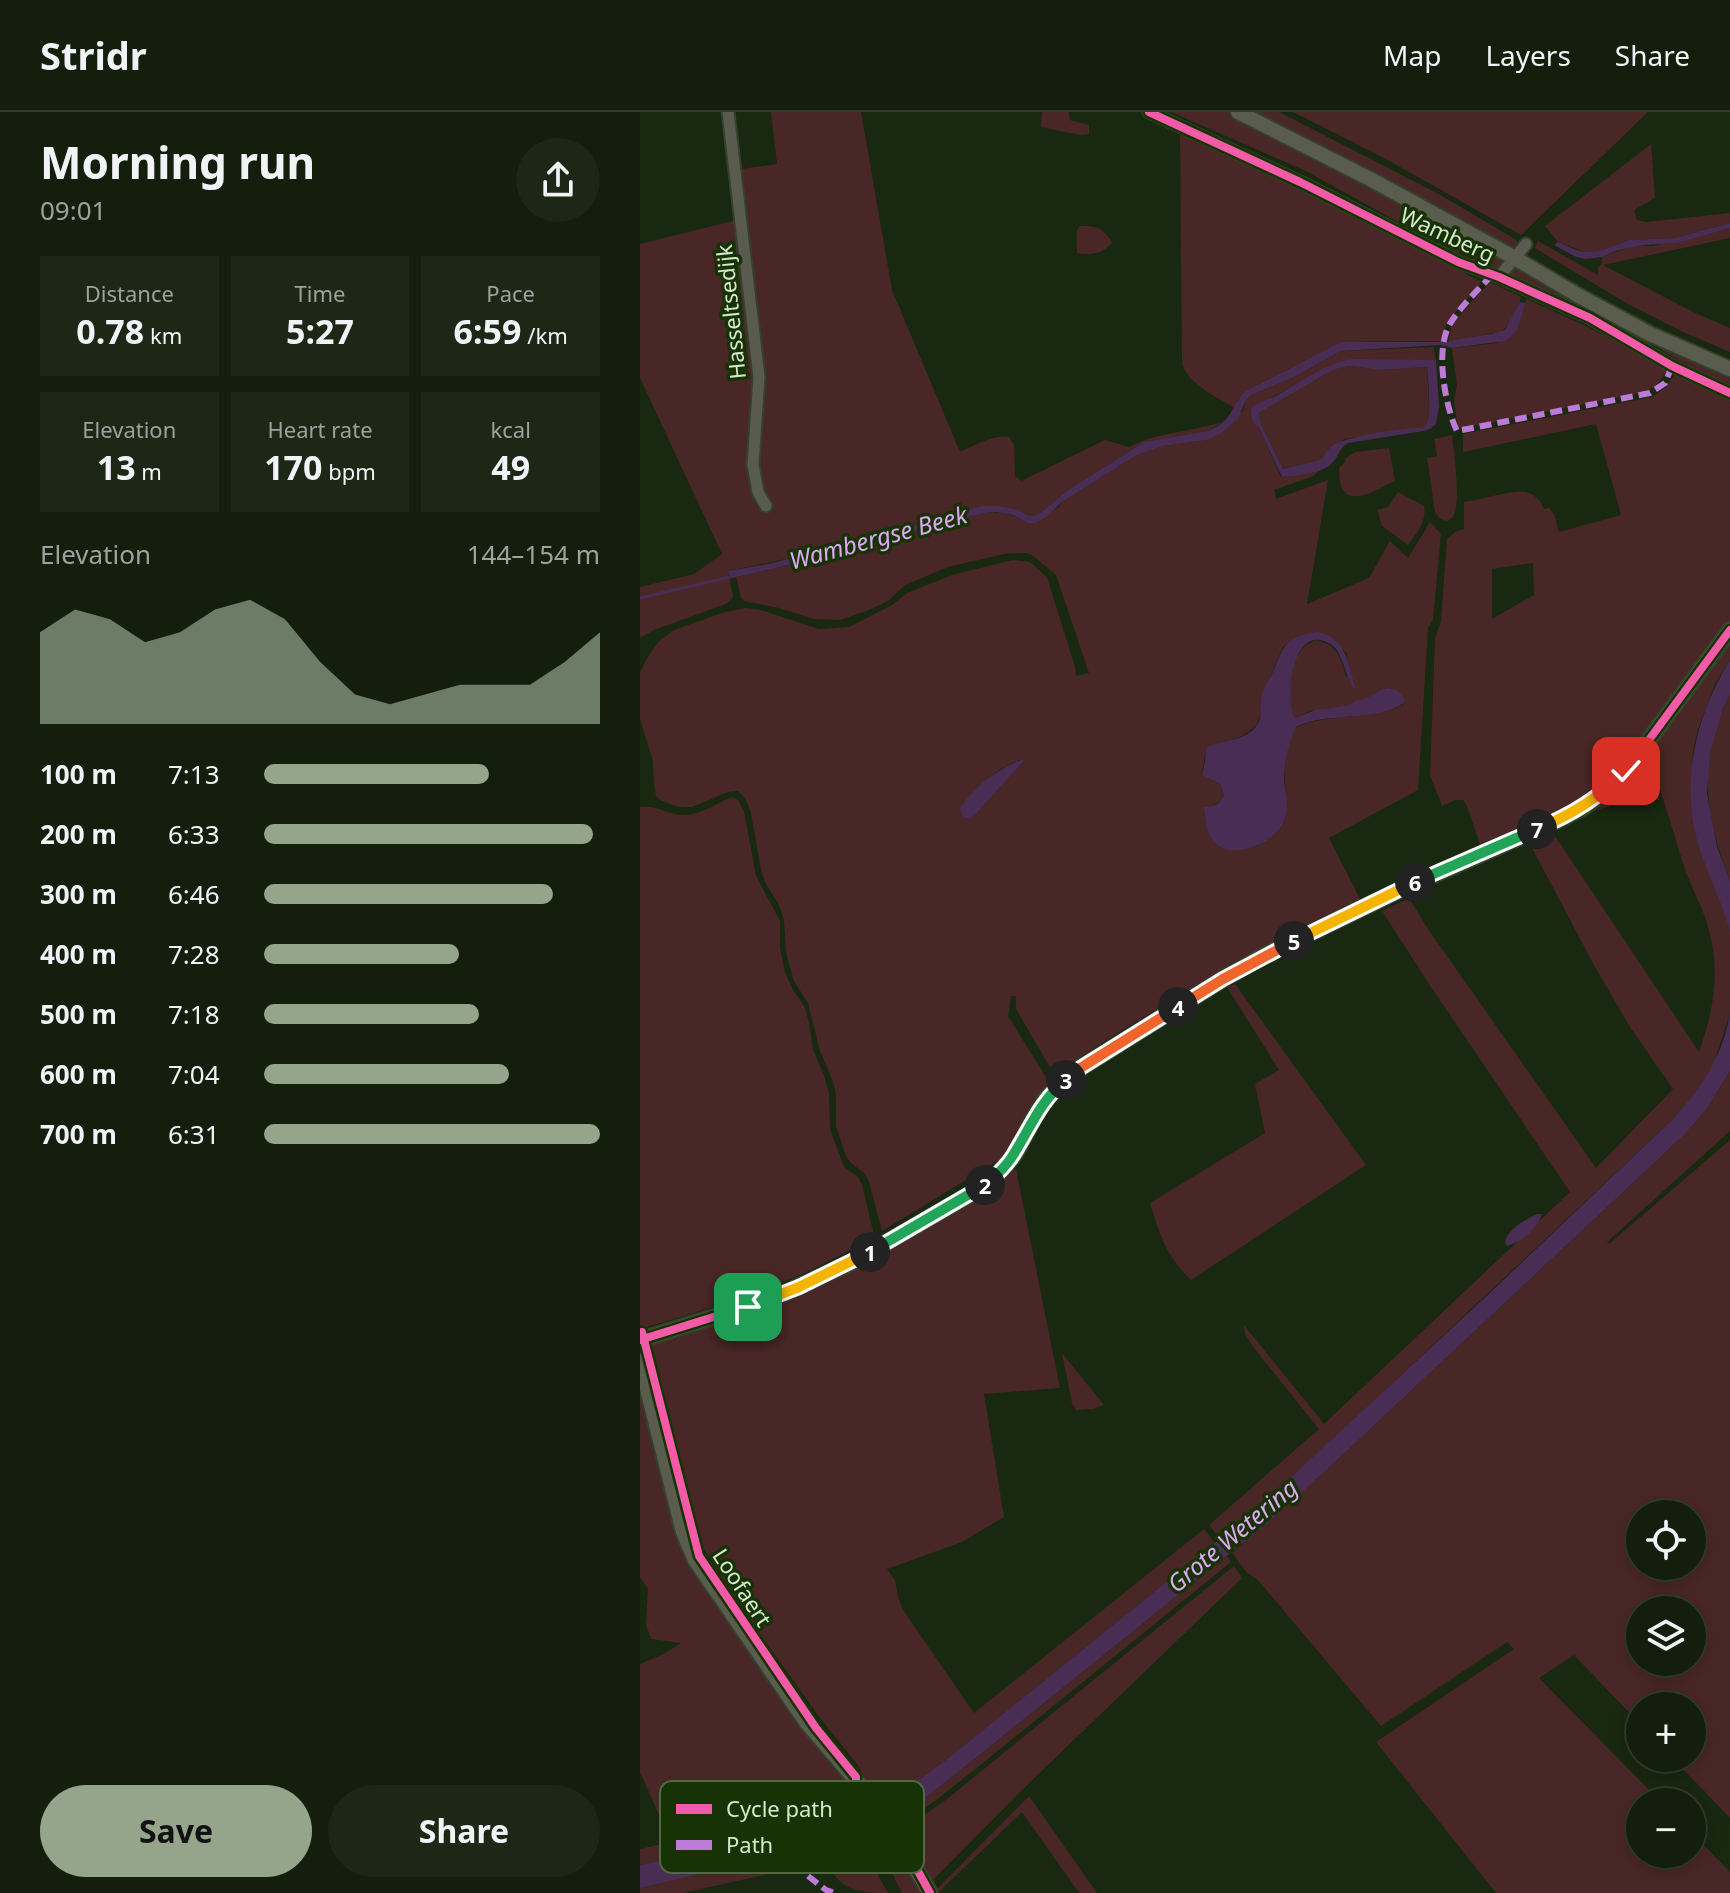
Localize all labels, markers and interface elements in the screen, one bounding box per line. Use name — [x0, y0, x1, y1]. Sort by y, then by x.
text: Stridr — [40, 29, 147, 81]
text: Map — [1383, 36, 1441, 74]
text: Layers — [1485, 36, 1571, 74]
text: Share — [1615, 36, 1690, 74]
text: Morning run — [40, 132, 315, 192]
button: share — [516, 138, 600, 222]
text: 09:01 — [40, 192, 106, 228]
street label: Wamberg — [1396, 199, 1500, 269]
street label: Hasseltsedijk — [708, 243, 752, 381]
text: Distance — [85, 278, 174, 308]
text: Time — [295, 278, 345, 308]
text: Pace — [486, 278, 535, 308]
text: 0.78 — [76, 308, 144, 354]
text: 5:27 — [286, 308, 354, 354]
text: 6:59 — [454, 308, 522, 354]
text: km — [144, 320, 182, 350]
text: /km — [522, 320, 568, 350]
text: Elevation — [82, 414, 176, 444]
text: Heart rate — [267, 414, 373, 444]
text: kcal — [491, 414, 531, 444]
text: 13 — [97, 444, 136, 490]
text: 170 — [264, 444, 322, 490]
text: 49 — [491, 444, 530, 490]
text: m — [136, 456, 162, 486]
text: bpm — [322, 456, 376, 486]
water label: Wambergse Beek — [786, 497, 972, 577]
text: Elevation — [40, 536, 151, 572]
text: 144–154 m — [467, 536, 600, 572]
pin — [1592, 737, 1660, 805]
icon: check — [1604, 749, 1648, 793]
text: 100 m — [40, 756, 117, 792]
text: 7:13 — [168, 756, 220, 792]
pin: 7 — [1517, 809, 1557, 849]
text: 7 — [1531, 814, 1543, 844]
text: 200 m — [40, 816, 117, 852]
text: 6:33 — [168, 816, 220, 852]
pin: 6 — [1395, 862, 1435, 902]
text: 6 — [1409, 867, 1421, 897]
text: 300 m — [40, 876, 117, 912]
text: 6:46 — [168, 876, 220, 912]
pin: 5 — [1274, 921, 1314, 961]
text: 5 — [1288, 926, 1300, 956]
text: 400 m — [40, 936, 117, 972]
text: 7:28 — [168, 936, 220, 972]
pin: 4 — [1158, 987, 1198, 1027]
text: 4 — [1172, 992, 1184, 1022]
text: 500 m — [40, 996, 117, 1032]
text: 7:18 — [168, 996, 220, 1032]
text: 600 m — [40, 1056, 117, 1092]
text: 7:04 — [168, 1056, 220, 1092]
pin: 3 — [1046, 1060, 1086, 1100]
text: 3 — [1060, 1065, 1072, 1095]
text: 700 m — [40, 1116, 117, 1152]
text: 6:31 — [168, 1116, 220, 1152]
pin: 2 — [965, 1165, 1005, 1205]
text: 2 — [979, 1170, 991, 1200]
pin: 1 — [850, 1232, 890, 1272]
text: 1 — [864, 1237, 876, 1267]
pin — [714, 1273, 782, 1341]
icon: arrive — [726, 1285, 770, 1329]
water label: Grote Wetering — [1160, 1471, 1304, 1599]
map controls — [1626, 1500, 1706, 1868]
button: locate — [1626, 1500, 1706, 1580]
street label: Loofaert — [707, 1542, 779, 1632]
button: layers — [1626, 1596, 1706, 1676]
button: + — [1626, 1692, 1706, 1772]
legend — [660, 1781, 924, 1873]
button: Save — [40, 1785, 312, 1877]
button: Share — [328, 1785, 600, 1877]
button: − — [1626, 1788, 1706, 1868]
text: Cycle path — [726, 1793, 833, 1823]
text: Path — [726, 1829, 773, 1859]

